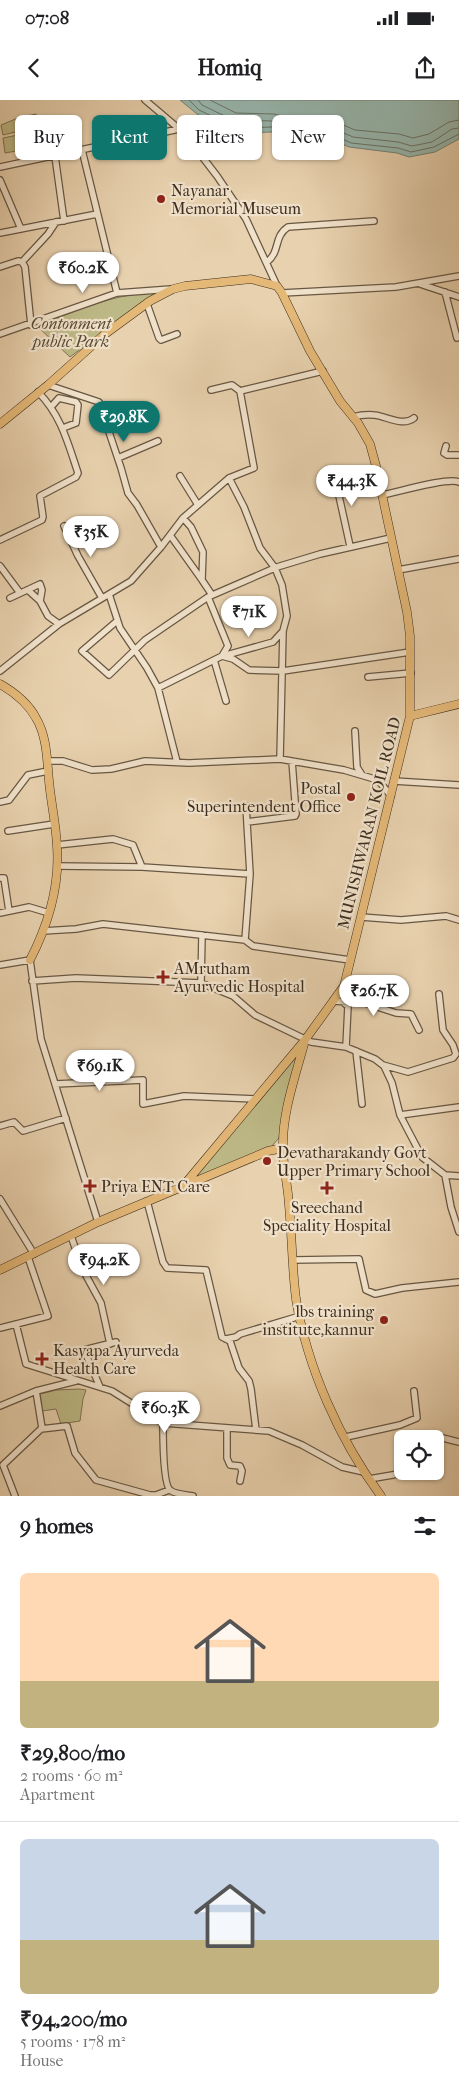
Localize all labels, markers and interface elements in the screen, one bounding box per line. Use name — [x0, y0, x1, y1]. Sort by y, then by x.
text: 07:08 — [25, 7, 69, 29]
icon: back — [20, 54, 48, 82]
icon: share — [411, 54, 439, 82]
text: Homiq — [197, 55, 262, 81]
chip: Buy — [15, 115, 82, 160]
chip: Rent — [92, 115, 167, 160]
chip: Filters — [177, 115, 262, 160]
chip: New — [272, 115, 344, 160]
place label: Nayanar Memorial Museum — [171, 181, 302, 218]
marker: Nayanar Memorial Museum — [155, 193, 167, 205]
pin: ₹60.2K — [42, 252, 124, 294]
text: ₹60.2K — [58, 258, 108, 277]
park label: Contonment public Park — [30, 314, 112, 351]
pin: ₹29.8K — [83, 400, 165, 443]
text: ₹29.8K — [100, 407, 148, 426]
pin: ₹44.3K — [311, 464, 393, 507]
text: ₹44.3K — [327, 471, 377, 490]
pin: ₹35K — [61, 516, 121, 558]
text: ₹35K — [74, 522, 108, 541]
pin: ₹71K — [219, 596, 279, 638]
text: ₹71K — [232, 602, 266, 621]
street label: MUNISHWARAN KOIL ROAD — [333, 715, 405, 931]
place label: Postal Superintendent Office — [187, 779, 342, 816]
marker: Postal Superintendent Office — [345, 791, 357, 803]
place label: AMrutham Ayurvedic Hospital — [173, 959, 305, 996]
marker: AMrutham Ayurvedic Hospital — [156, 970, 170, 984]
pin: ₹26.7K — [333, 974, 415, 1017]
text: ₹26.7K — [350, 981, 398, 1000]
pin: ₹69.1K — [59, 1050, 141, 1092]
text: ₹69.1K — [77, 1056, 123, 1075]
place label: Devatharakandy Govt Upper Primary School — [277, 1143, 431, 1180]
marker: Devatharakandy Govt Upper Primary School — [261, 1155, 273, 1167]
place label: Priya ENT Care — [101, 1177, 210, 1196]
marker: Priya ENT Care — [83, 1179, 97, 1193]
marker: Sreechand Speciality Hospital — [320, 1181, 334, 1195]
place label: Sreechand Speciality Hospital — [263, 1198, 392, 1235]
pin: ₹94.2K — [63, 1244, 145, 1286]
text: ₹94.2K — [79, 1250, 129, 1269]
place label: lbs training institute,kannur — [262, 1302, 374, 1339]
marker: lbs training institute,kannur — [378, 1314, 390, 1326]
place label: Kasyapa Ayurveda Health Care — [53, 1341, 180, 1378]
marker: Kasyapa Ayurveda Health Care — [35, 1352, 49, 1366]
pin: ₹60.3K — [124, 1392, 206, 1434]
text: ₹60.3K — [141, 1398, 189, 1417]
map controls — [394, 1430, 444, 1480]
button: locate — [394, 1430, 444, 1480]
icon: filters — [411, 1512, 439, 1540]
text: 9 homes — [20, 1514, 93, 1538]
icon: home — [185, 1606, 275, 1696]
text: ₹29,800/mo — [20, 1741, 125, 1765]
text: 2 rooms · 60 m² — [20, 1766, 123, 1785]
text: Apartment — [20, 1785, 95, 1804]
icon: home — [185, 1871, 275, 1961]
text: ₹94,200/mo — [20, 2007, 127, 2031]
text: 5 rooms · 178 m² — [20, 2032, 125, 2051]
text: House — [20, 2051, 63, 2070]

